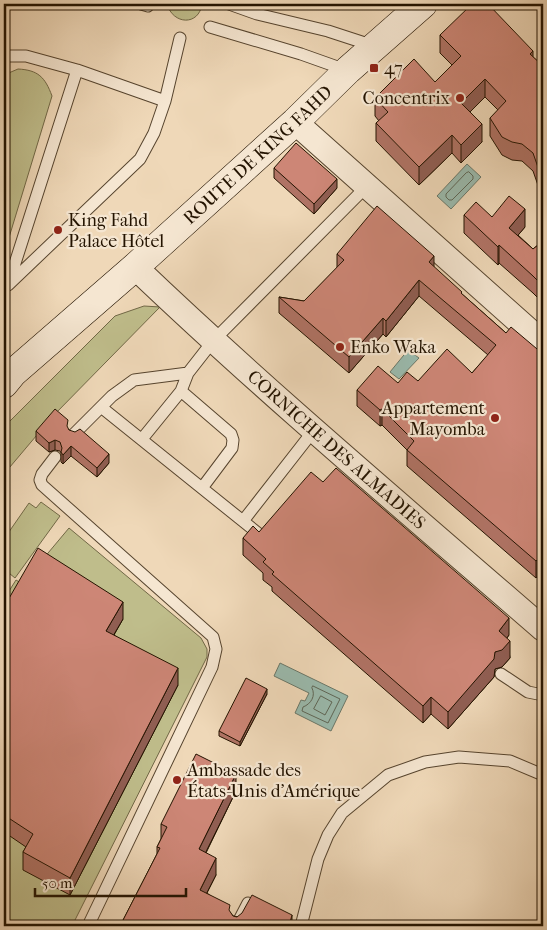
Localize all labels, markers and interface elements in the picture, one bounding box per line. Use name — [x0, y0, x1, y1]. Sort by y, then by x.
place label: 47 — [384, 58, 403, 79]
marker: 47 — [368, 62, 380, 74]
street label: ROUTE DE KING FAHD — [179, 81, 336, 229]
place label: Concentrix — [363, 88, 451, 109]
marker: Concentrix — [454, 92, 466, 104]
place label: King Fahd Palace Hôtel — [68, 210, 164, 252]
marker: King Fahd Palace Hôtel — [52, 224, 64, 236]
place label: Enko Waka — [350, 337, 436, 358]
marker: Enko Waka — [334, 341, 346, 353]
street label: CORNICHE DES ALMADIES — [243, 366, 430, 533]
place label: Appartement Mayomba — [381, 398, 486, 440]
marker: Appartement Mayomba — [489, 412, 501, 424]
place label: Ambassade des États-Unis d'Amérique — [186, 760, 360, 802]
marker: Ambassade des États-Unis d'Amérique — [171, 774, 183, 786]
scale bar — [35, 865, 186, 897]
text: 50 m — [42, 874, 73, 892]

